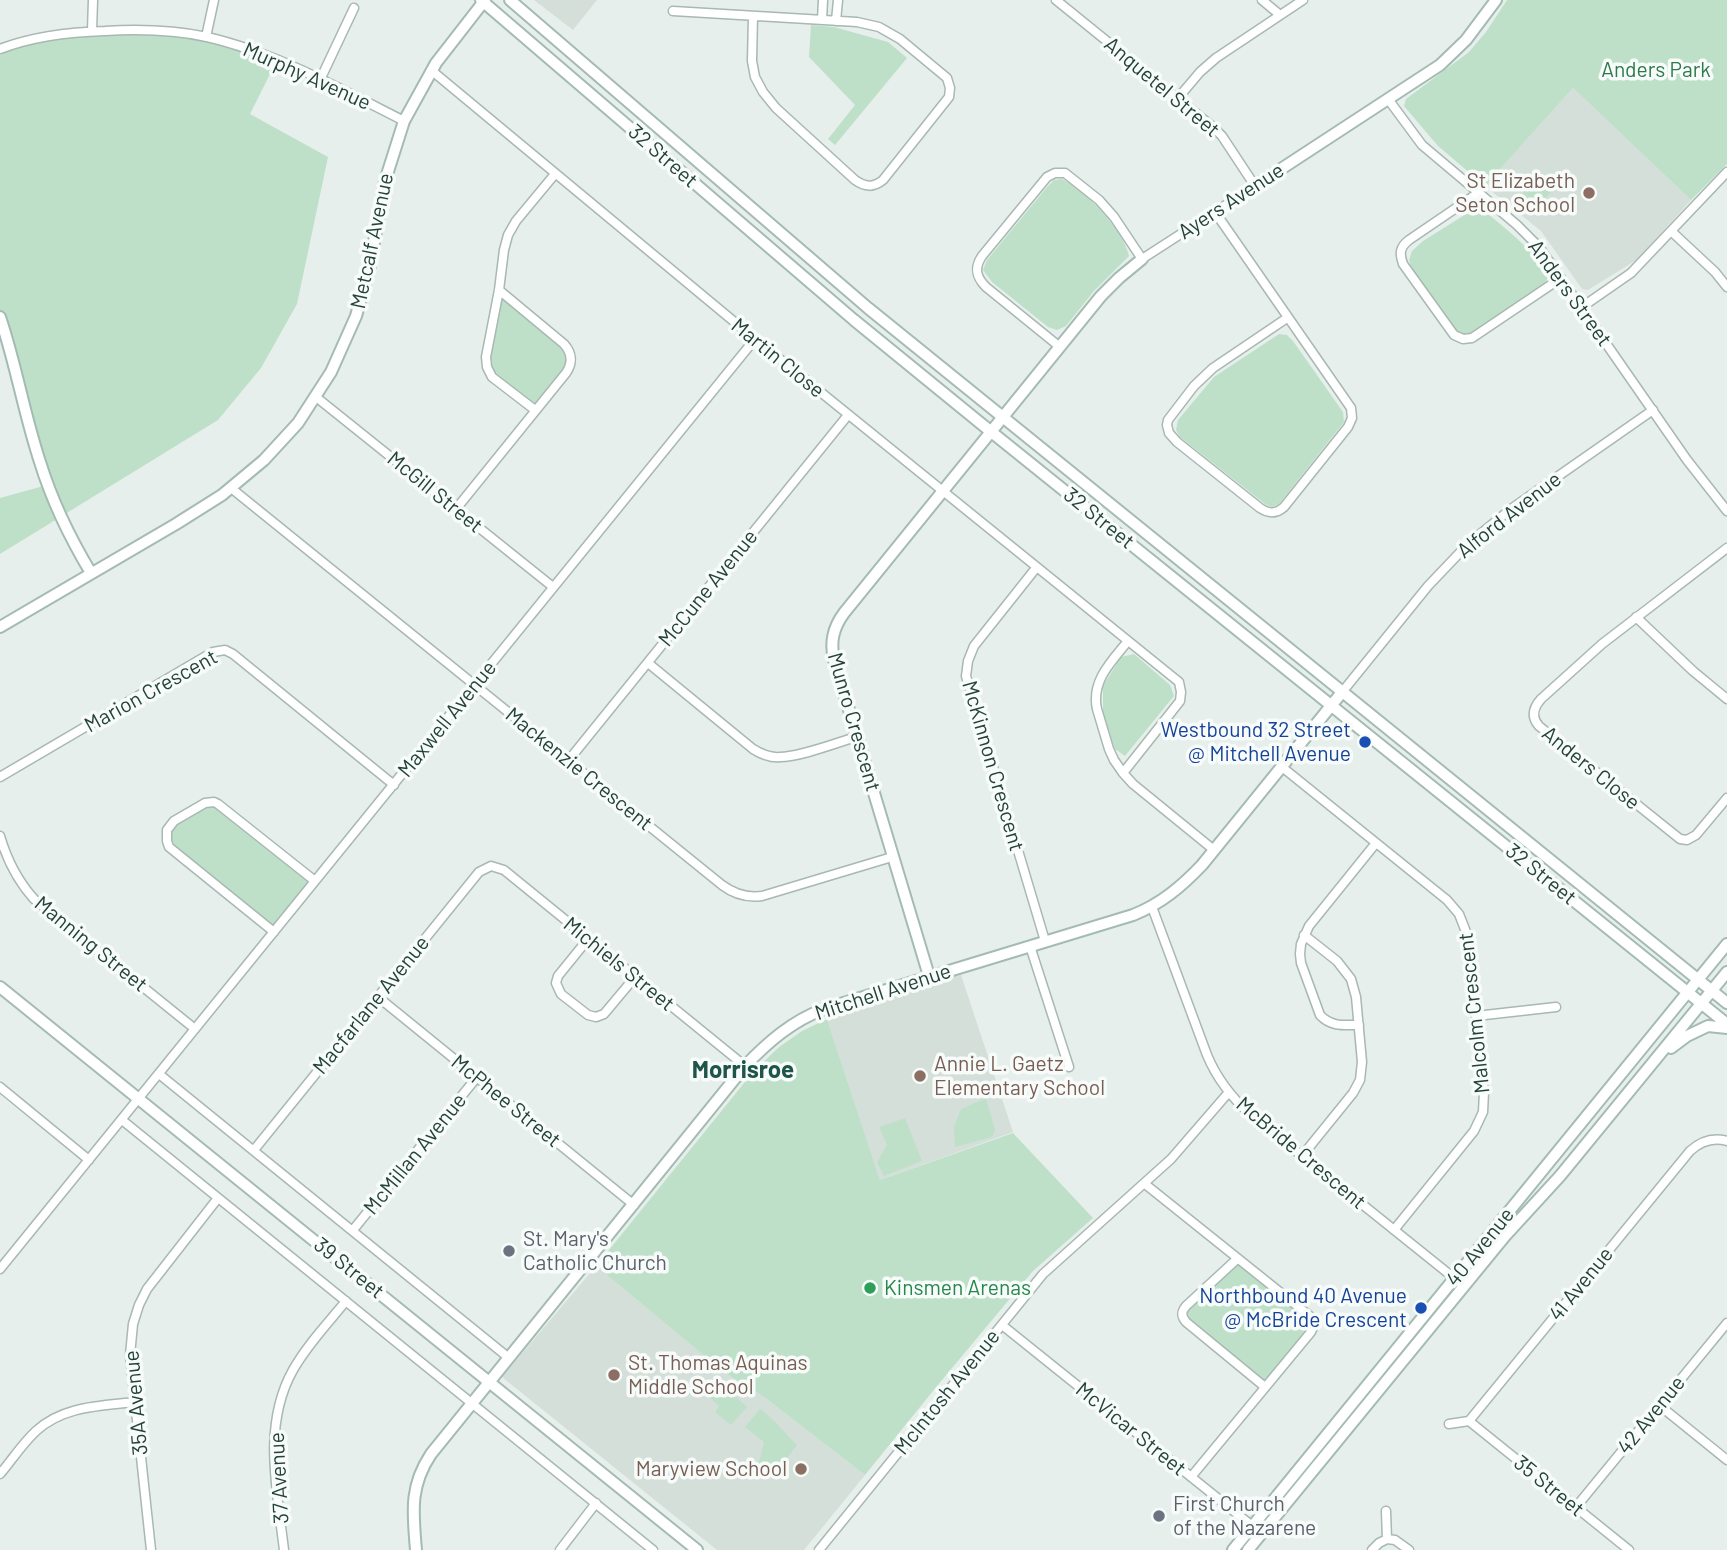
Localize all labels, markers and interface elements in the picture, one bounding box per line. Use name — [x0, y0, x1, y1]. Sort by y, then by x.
street label: Anquetel Street — [1099, 31, 1225, 143]
street label: Murphy Avenue — [239, 37, 375, 115]
park label: Anders Park — [1601, 57, 1711, 83]
street label: 32 Street — [623, 119, 703, 193]
street label: Ayers Avenue — [1173, 157, 1289, 245]
place label: St Elizabeth Seton School — [1455, 168, 1575, 218]
street label: Metcalf Avenue — [345, 171, 399, 311]
marker: St Elizabeth Seton School — [1581, 185, 1597, 201]
street label: Anders Street — [1523, 235, 1617, 351]
street label: Martin Close — [726, 313, 830, 403]
street label: McGill Street — [382, 446, 488, 538]
street label: Alford Avenue — [1452, 466, 1566, 564]
street label: 32 Street — [1059, 482, 1139, 554]
street label: McCune Avenue — [653, 524, 763, 652]
street label: Marion Crescent — [80, 644, 222, 738]
street label: Munro Crescent — [822, 650, 886, 794]
street label: Maxwell Avenue — [392, 656, 502, 782]
street label: McKinnon Crescent — [957, 678, 1029, 854]
street label: Mackenzie Crescent — [500, 702, 658, 836]
place label: Westbound 32 Street @ Mitchell Avenue — [1160, 717, 1351, 767]
street label: Anders Close — [1537, 721, 1645, 815]
marker: Westbound 32 Street @ Mitchell Avenue — [1357, 734, 1373, 750]
street label: 32 Street — [1501, 838, 1581, 910]
street label: Manning Street — [30, 891, 152, 997]
street label: Michiels Street — [558, 912, 680, 1016]
street label: Macfarlane Avenue — [307, 931, 435, 1079]
street label: Malcolm Crescent — [1453, 931, 1495, 1095]
street label: Mitchell Avenue — [812, 958, 954, 1026]
street label: McPhee Street — [446, 1049, 566, 1153]
place label: Annie L. Gaetz Elementary School — [934, 1051, 1105, 1101]
district label: Morrisroe — [692, 1056, 794, 1084]
marker: Annie L. Gaetz Elementary School — [912, 1068, 928, 1084]
street label: McMillan Avenue — [358, 1088, 472, 1220]
street label: McBride Crescent — [1231, 1091, 1371, 1215]
street label: 40 Avenue — [1441, 1202, 1519, 1292]
place label: St. Mary's Catholic Church — [523, 1226, 667, 1276]
street label: 39 Street — [309, 1232, 389, 1304]
street label: 41 Avenue — [1544, 1242, 1618, 1326]
marker: St. Mary's Catholic Church — [501, 1243, 517, 1259]
place label: Kinsmen Arenas — [884, 1275, 1031, 1301]
marker: Kinsmen Arenas — [862, 1280, 878, 1296]
place label: Northbound 40 Avenue @ McBride Crescent — [1199, 1283, 1407, 1333]
marker: Northbound 40 Avenue @ McBride Crescent — [1413, 1300, 1429, 1316]
street label: McIntosh Avenue — [889, 1324, 1005, 1460]
street label: 35A Avenue — [119, 1349, 153, 1457]
place label: St. Thomas Aquinas Middle School — [628, 1350, 808, 1400]
marker: St. Thomas Aquinas Middle School — [606, 1367, 622, 1383]
street label: 42 Avenue — [1612, 1371, 1690, 1459]
street label: McVicar Street — [1071, 1377, 1191, 1481]
street label: 37 Avenue — [264, 1432, 294, 1524]
street label: 35 Street — [1509, 1450, 1589, 1522]
place label: Maryview School — [636, 1456, 787, 1482]
marker: Maryview School — [793, 1461, 809, 1477]
place label: First Church of the Nazarene — [1173, 1491, 1316, 1541]
marker: First Church of the Nazarene — [1151, 1508, 1167, 1524]

